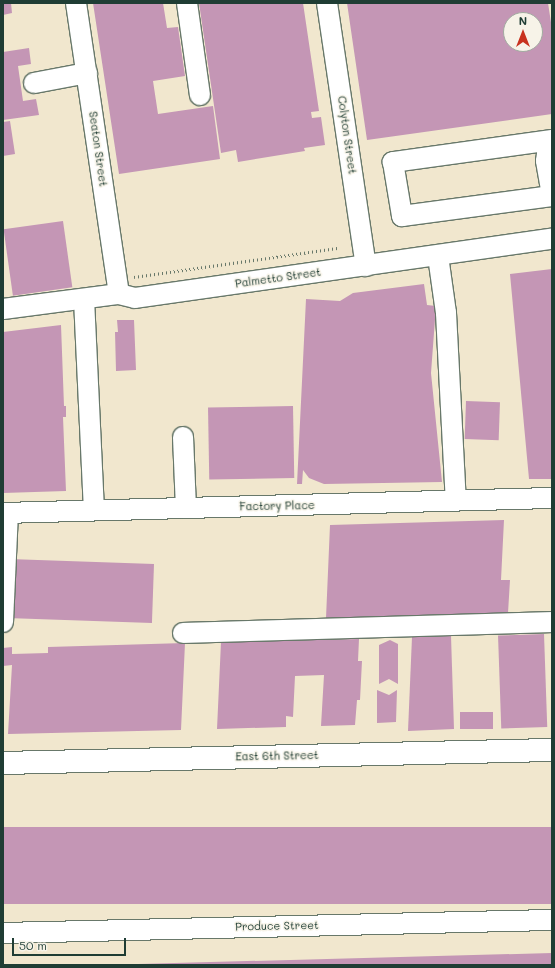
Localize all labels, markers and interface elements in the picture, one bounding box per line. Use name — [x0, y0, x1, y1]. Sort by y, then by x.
north arrow — [503, 12, 543, 52]
text: N — [519, 13, 527, 28]
street label: Colyton Street — [335, 95, 359, 175]
street label: Seaton Street — [86, 111, 110, 187]
street label: Palmetto Street — [234, 265, 322, 291]
street label: Factory Place — [239, 499, 315, 513]
street label: East 6th Street — [235, 749, 319, 763]
street label: Produce Street — [235, 919, 319, 933]
scale bar — [14, 930, 128, 956]
text: 50 m — [19, 937, 47, 953]

